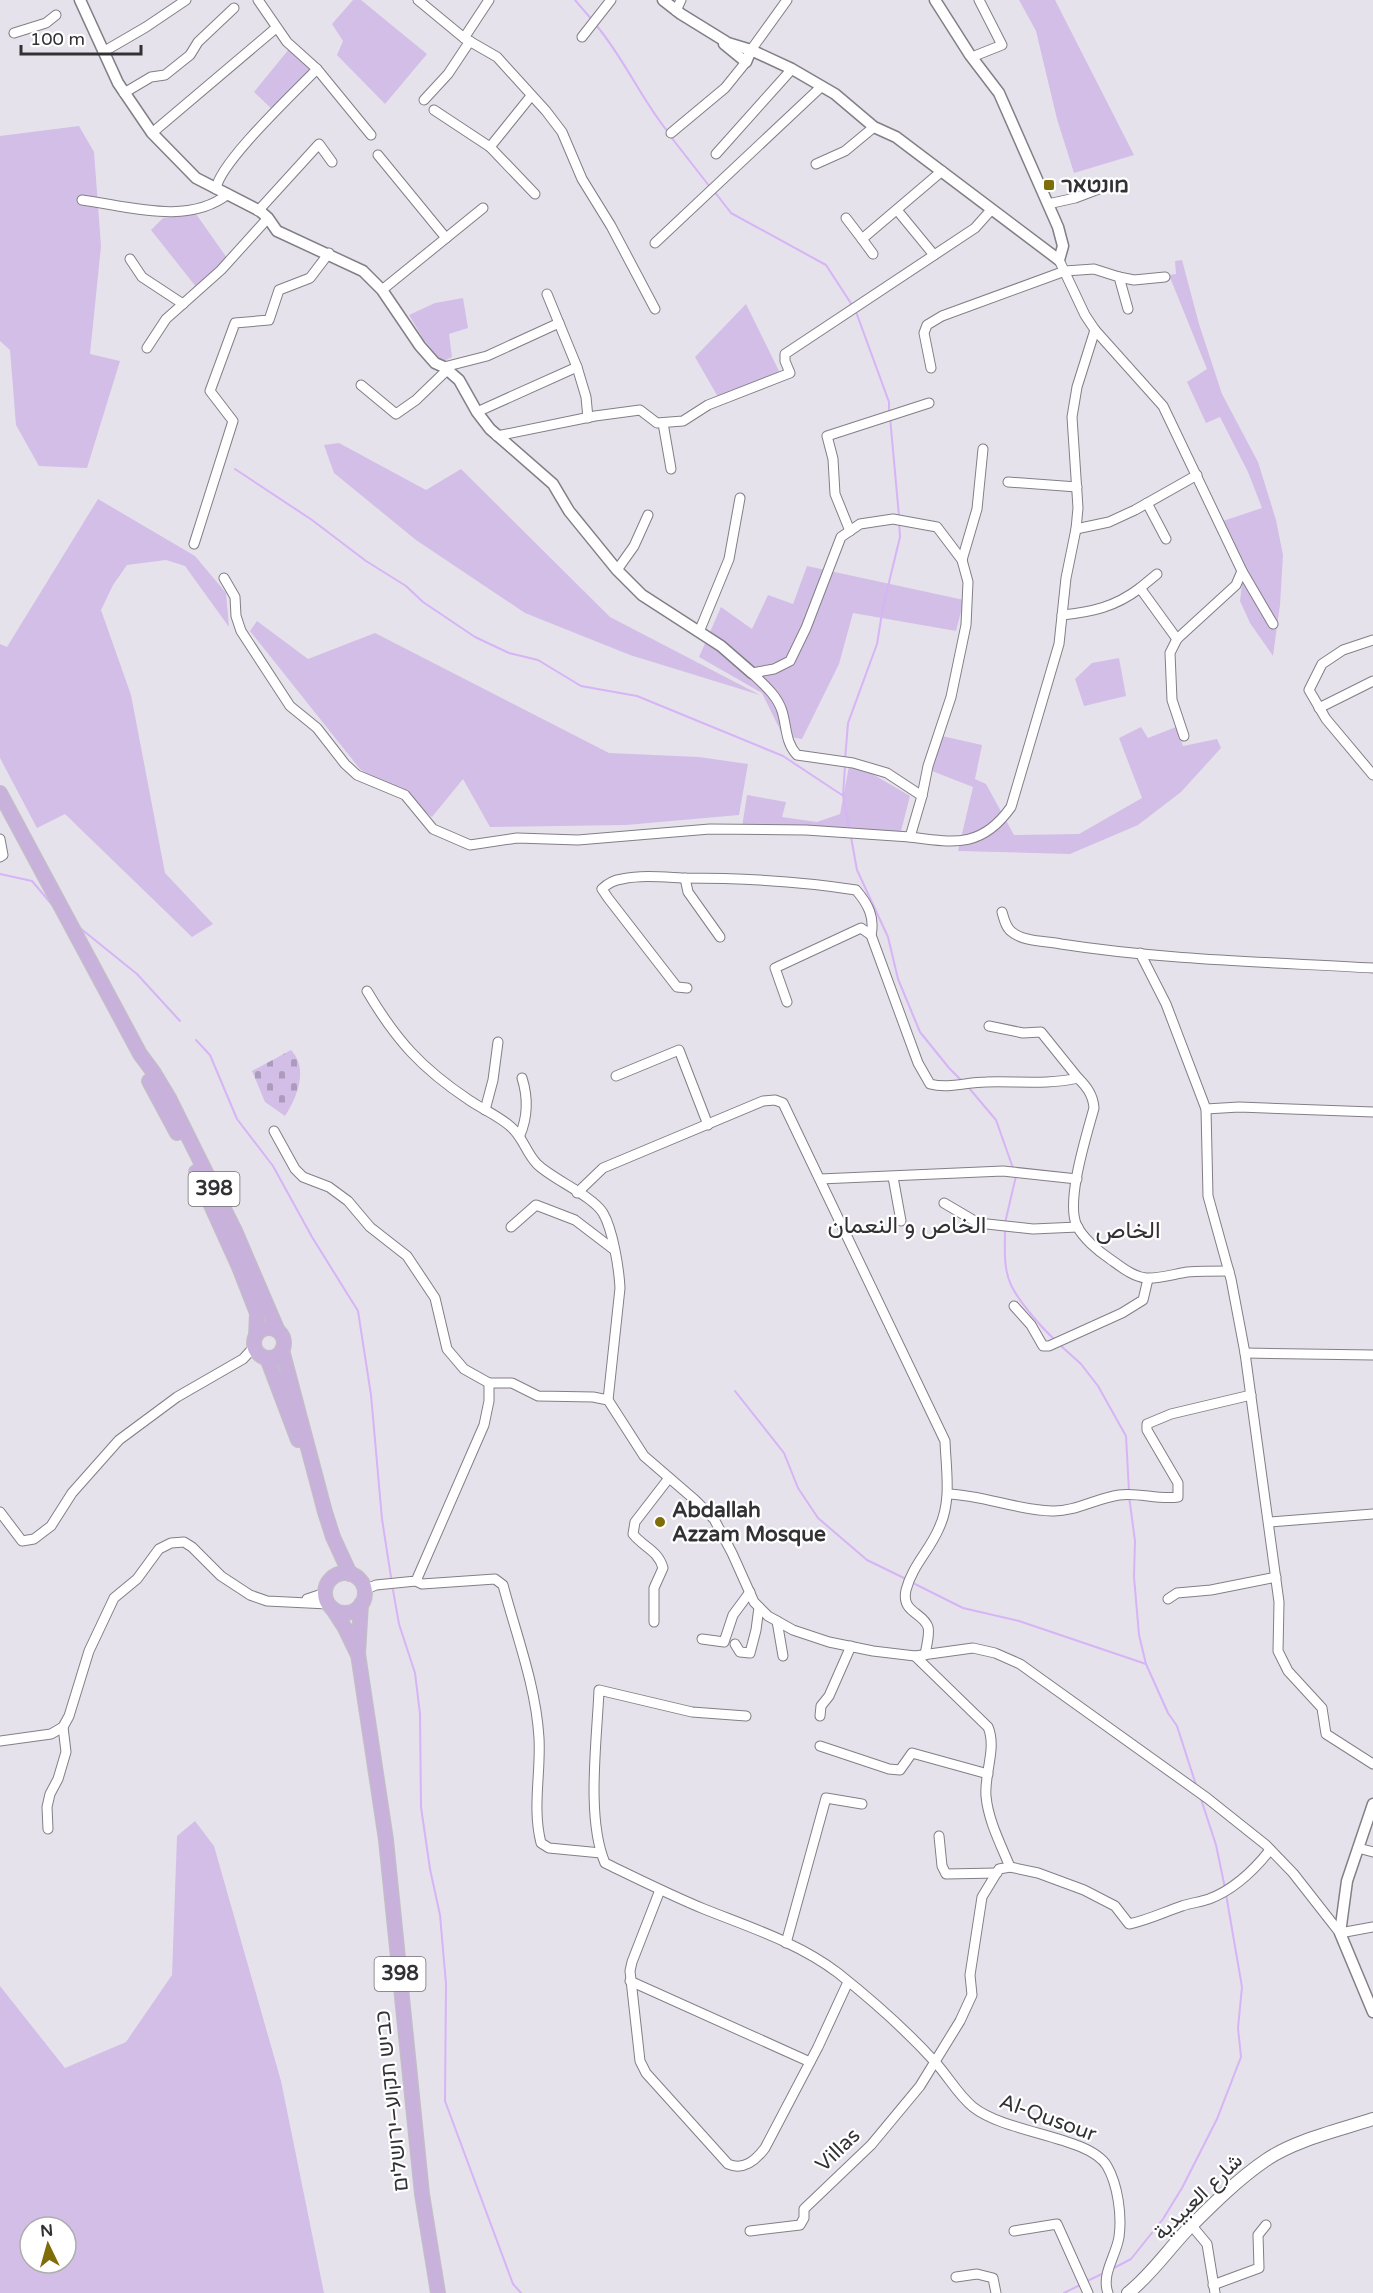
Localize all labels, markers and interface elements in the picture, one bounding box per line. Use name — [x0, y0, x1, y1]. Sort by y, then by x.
scale bar — [21, 18, 141, 56]
text: 100 m — [30, 28, 85, 50]
place label: מונטאר — [1061, 173, 1129, 198]
marker: מונטאר — [1042, 178, 1056, 192]
road number: 398 — [188, 1172, 240, 1206]
district label: الخاص و النعمان — [828, 1211, 986, 1240]
district label: الخاص — [1095, 1216, 1161, 1245]
place label: Abdallah Azzam Mosque — [672, 1498, 826, 1547]
marker: Abdallah Azzam Mosque — [653, 1515, 667, 1529]
road number: 398 — [374, 1957, 426, 1991]
street label: כביש תקוע–ירושלים — [370, 2009, 414, 2193]
street label: Al-Qusour — [996, 2089, 1100, 2147]
street label: Villas — [811, 2123, 865, 2177]
street label: شارع العبيدية — [1148, 2148, 1248, 2246]
north arrow — [18, 2215, 78, 2275]
text: N — [40, 2221, 54, 2242]

